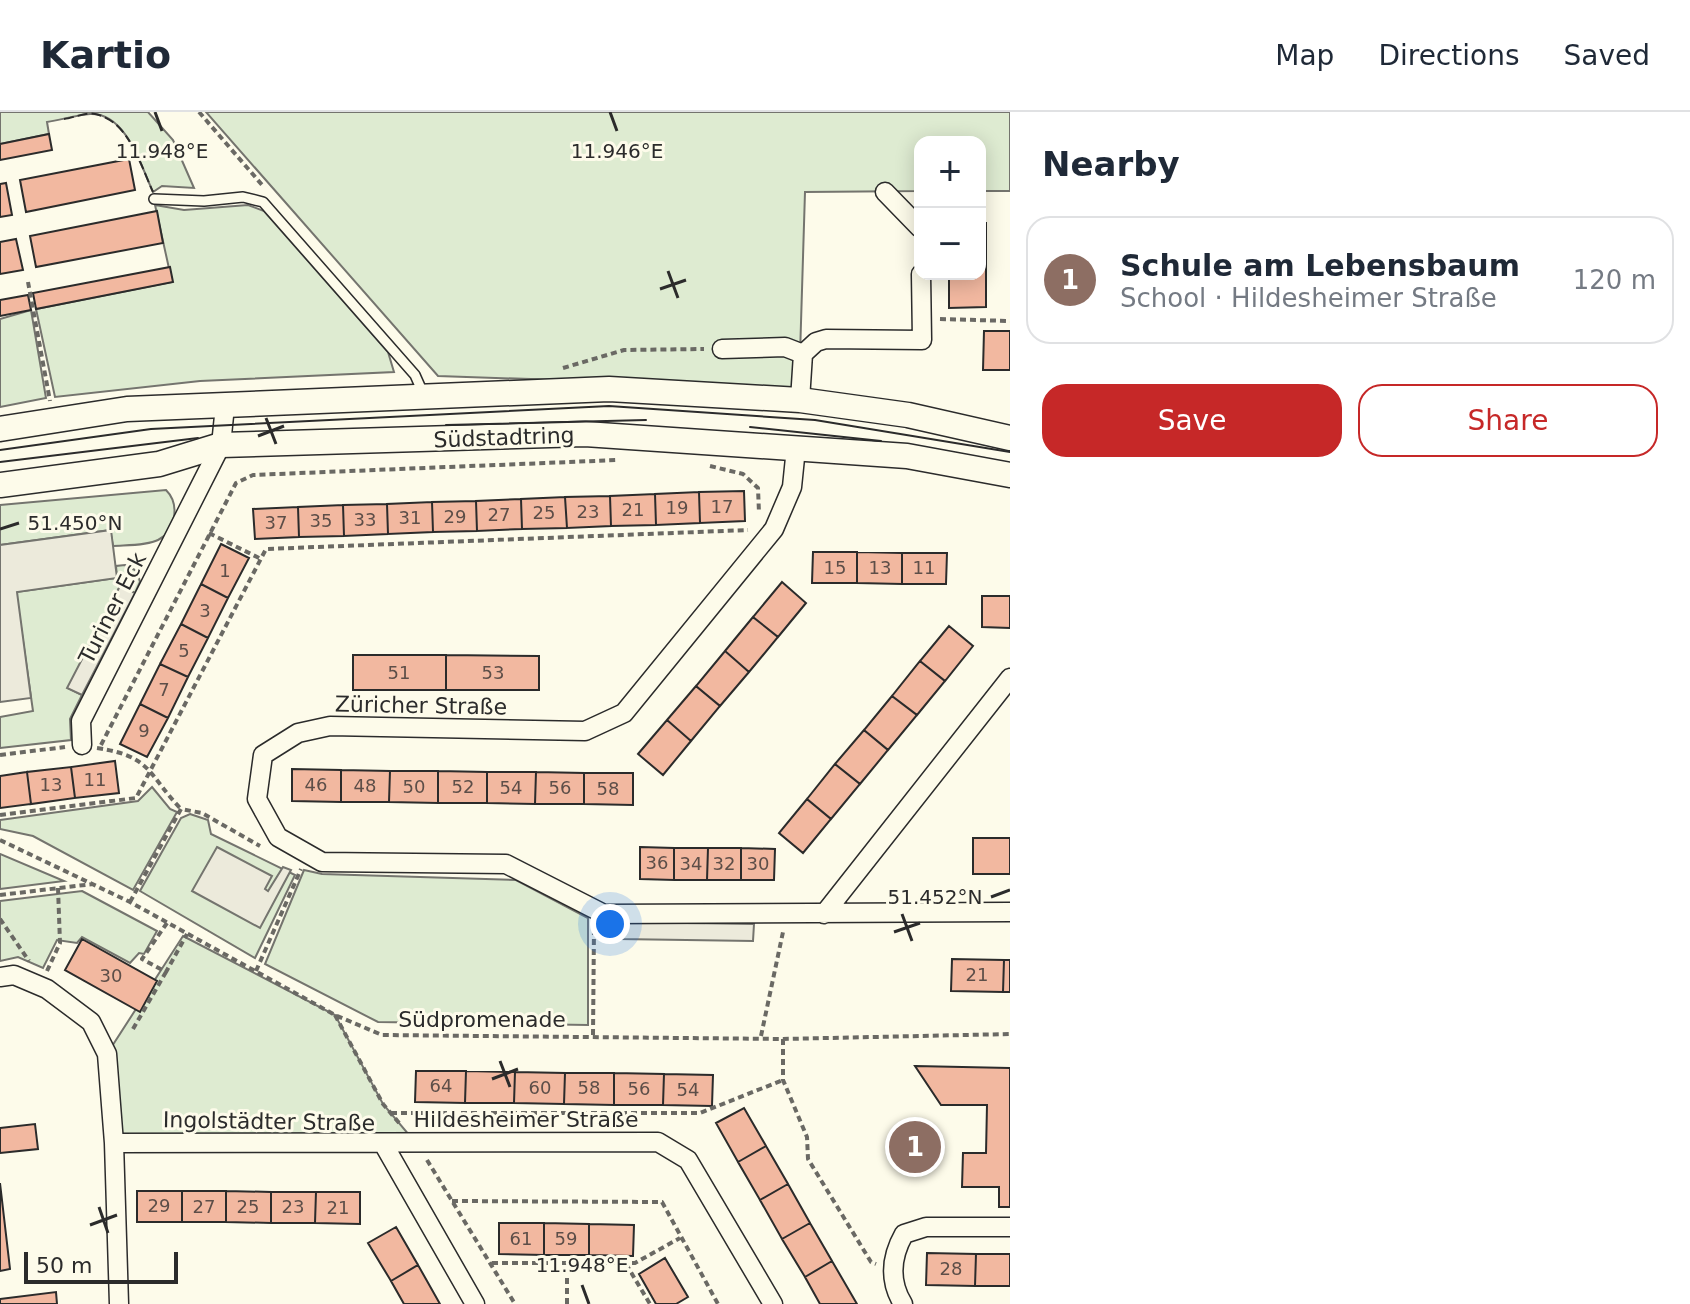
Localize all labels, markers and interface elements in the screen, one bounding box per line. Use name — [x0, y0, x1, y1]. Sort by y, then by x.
text: Kartio — [40, 33, 171, 77]
text: Map — [1275, 39, 1334, 72]
text: Directions — [1378, 39, 1519, 72]
text: Saved — [1563, 39, 1650, 72]
map controls — [914, 136, 986, 280]
button: + — [914, 136, 986, 208]
text: 11.948°E — [116, 139, 208, 163]
text: 11.946°E — [571, 139, 663, 163]
text: Nearby — [1042, 144, 1180, 184]
button: − — [914, 208, 986, 280]
text: Schule am Lebensbaum — [1120, 248, 1520, 283]
text: 1 — [1061, 265, 1079, 295]
text: 120 m — [1573, 265, 1656, 295]
text: School · Hildesheimer Straße — [1120, 283, 1497, 313]
button: Save — [1042, 384, 1342, 457]
button: Share — [1358, 384, 1658, 457]
street label: Südstadtring — [433, 423, 575, 452]
house number: 17 — [711, 496, 733, 517]
house number: 19 — [666, 497, 688, 518]
house number: 21 — [622, 499, 644, 520]
house number: 23 — [577, 501, 599, 522]
house number: 25 — [533, 502, 555, 523]
house number: 27 — [488, 504, 510, 525]
house number: 29 — [444, 506, 466, 527]
house number: 31 — [399, 507, 421, 528]
house number: 33 — [354, 509, 376, 530]
house number: 35 — [310, 510, 332, 531]
text: 51.450°N — [28, 511, 122, 535]
house number: 37 — [265, 512, 287, 533]
street label: Turiner Eck — [73, 548, 151, 669]
house number: 15 — [824, 557, 846, 578]
house number: 13 — [869, 557, 891, 578]
house number: 11 — [913, 557, 935, 578]
house number: 1 — [219, 560, 231, 581]
house number: 3 — [199, 600, 211, 621]
house number: 5 — [178, 640, 190, 661]
house number: 51 — [388, 662, 410, 683]
house number: 53 — [482, 662, 504, 683]
house number: 7 — [158, 679, 170, 700]
street label: Züricher Straße — [335, 691, 507, 720]
house number: 9 — [138, 720, 150, 741]
house number: 11 — [84, 769, 106, 790]
house number: 13 — [40, 774, 62, 795]
house number: 46 — [305, 774, 327, 795]
house number: 48 — [354, 775, 376, 796]
house number: 50 — [403, 776, 425, 797]
house number: 52 — [452, 776, 474, 797]
house number: 54 — [500, 777, 522, 798]
house number: 56 — [549, 777, 571, 798]
house number: 58 — [597, 778, 619, 799]
house number: 36 — [646, 852, 668, 873]
house number: 34 — [680, 853, 702, 874]
house number: 32 — [713, 853, 735, 874]
house number: 30 — [747, 853, 769, 874]
text: 51.452°N — [888, 885, 982, 909]
your location — [590, 904, 630, 944]
house number: 21 — [966, 964, 988, 985]
house number: 30 — [100, 965, 122, 986]
street label: Südpromenade — [398, 1007, 566, 1032]
house number: 64 — [430, 1075, 452, 1096]
house number: 60 — [529, 1077, 551, 1098]
house number: 58 — [578, 1077, 600, 1098]
house number: 56 — [628, 1078, 650, 1099]
house number: 54 — [677, 1079, 699, 1100]
street label: Ingolstädter Straße — [163, 1107, 375, 1136]
street label: Hildesheimer Straße — [414, 1107, 638, 1132]
pin: 1 — [889, 1117, 941, 1177]
house number: 29 — [148, 1195, 170, 1216]
house number: 27 — [193, 1196, 215, 1217]
house number: 25 — [237, 1196, 259, 1217]
house number: 23 — [282, 1196, 304, 1217]
house number: 21 — [327, 1197, 349, 1218]
house number: 61 — [510, 1228, 532, 1249]
house number: 59 — [555, 1228, 577, 1249]
scale bar — [24, 1248, 178, 1284]
text: 50 m — [36, 1253, 92, 1278]
text: 11.948°E — [536, 1253, 628, 1277]
house number: 28 — [940, 1258, 962, 1279]

